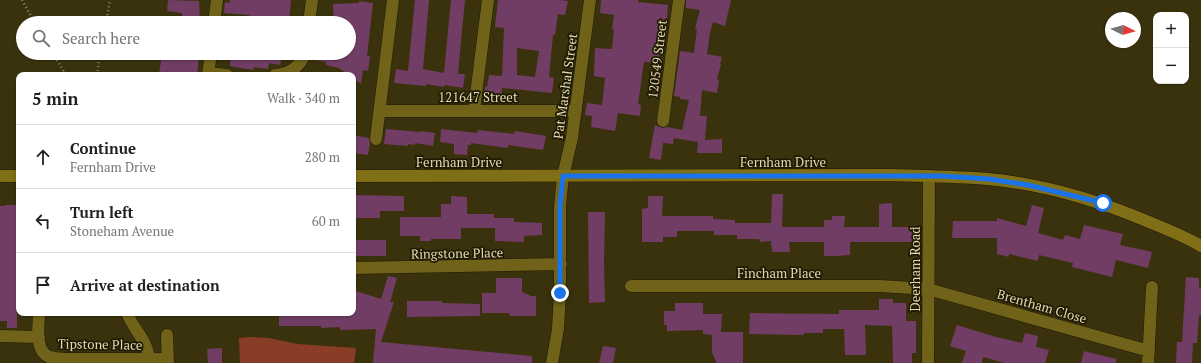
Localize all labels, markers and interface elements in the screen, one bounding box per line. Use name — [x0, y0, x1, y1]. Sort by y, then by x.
north arrow — [1105, 12, 1141, 48]
map controls — [1153, 12, 1189, 84]
button: + — [1153, 12, 1189, 48]
search box — [16, 16, 356, 60]
street label: 120549 Street — [643, 18, 671, 100]
icon: search — [30, 27, 52, 49]
text: Search here — [62, 28, 140, 48]
street label: Pat Marshal Street — [549, 32, 581, 140]
button: − — [1153, 48, 1189, 84]
text: 5 min — [32, 87, 79, 110]
street label: 121647 Street — [438, 88, 518, 106]
text: Walk · 340 m — [267, 89, 340, 107]
text: Continue — [70, 138, 136, 158]
icon: ahead — [32, 146, 54, 168]
text: 280 m — [305, 148, 340, 166]
street label: Fernham Drive — [416, 153, 502, 171]
street label: Fernham Drive — [740, 153, 826, 171]
text: Fernham Drive — [70, 158, 156, 176]
route start — [1094, 194, 1112, 212]
text: Turn left — [70, 202, 134, 222]
icon: left — [32, 210, 54, 232]
text: 60 m — [312, 212, 340, 230]
text: Stoneham Avenue — [70, 222, 174, 240]
street label: Deerham Road — [906, 227, 924, 311]
street label: Ringstone Place — [411, 243, 503, 263]
street label: Fincham Place — [737, 264, 821, 282]
icon: arrive — [32, 274, 54, 296]
text: Arrive at destination — [70, 275, 220, 295]
route end — [551, 284, 569, 302]
street label: Brentham Close — [995, 285, 1089, 327]
street label: Tipstone Place — [57, 334, 143, 354]

